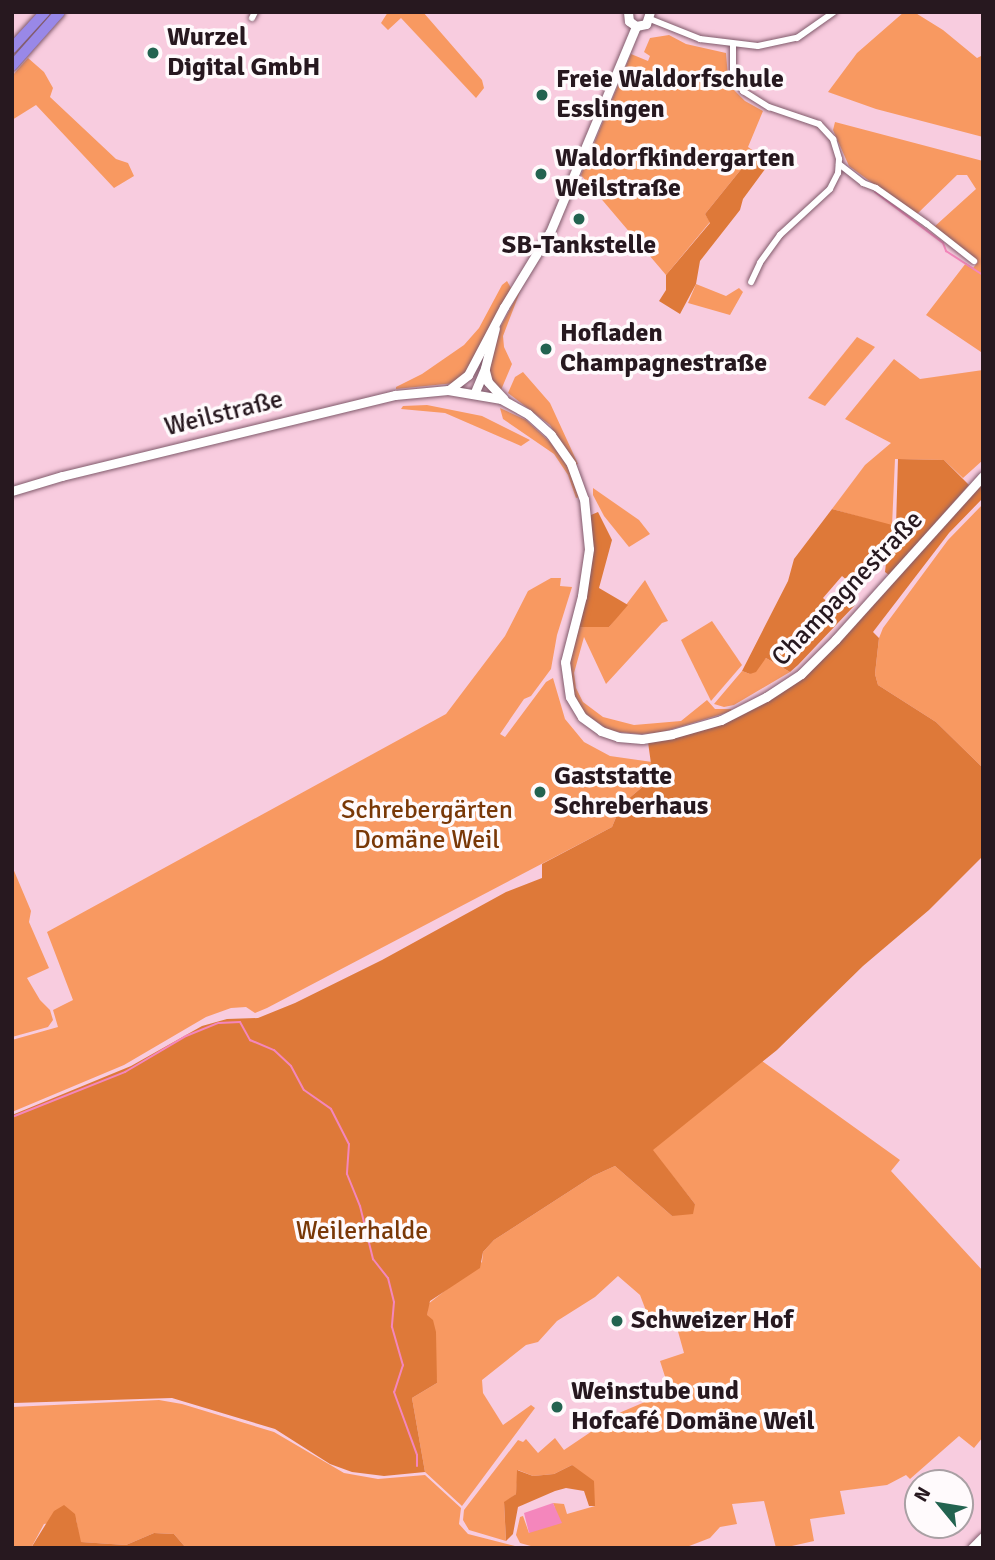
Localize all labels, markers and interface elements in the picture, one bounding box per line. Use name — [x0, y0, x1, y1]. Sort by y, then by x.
place label: Wurzel Digital GmbH — [167, 22, 320, 84]
marker: Wurzel Digital GmbH — [145, 45, 161, 61]
place label: Freie Waldorfschule Esslingen — [556, 64, 784, 126]
marker: Freie Waldorfschule Esslingen — [534, 87, 550, 103]
place label: Waldorfkindergarten Weilstraße — [555, 143, 795, 204]
marker: Waldorfkindergarten Weilstraße — [533, 166, 549, 182]
marker: SB-Tankstelle — [571, 211, 587, 227]
place label: SB-Tankstelle — [502, 230, 656, 262]
place label: Hofladen Champagnestraße — [560, 318, 767, 380]
marker: Hofladen Champagnestraße — [538, 341, 554, 357]
street label: Weilstraße — [161, 384, 287, 444]
street label: Champagnestraße — [766, 505, 930, 673]
place label: Gaststatte Schreberhaus — [554, 761, 708, 822]
marker: Gaststatte Schreberhaus — [532, 784, 548, 800]
park label: Schrebergärten Domäne Weil — [341, 795, 513, 856]
park label: Weilerhalde — [296, 1216, 428, 1248]
place label: Schweizer Hof — [631, 1305, 793, 1337]
marker: Schweizer Hof — [609, 1313, 625, 1329]
place label: Weinstube und Hofcafé Domäne Weil — [571, 1376, 815, 1438]
marker: Weinstube und Hofcafé Domäne Weil — [549, 1399, 565, 1415]
north arrow — [904, 1469, 974, 1539]
text: N — [909, 1483, 936, 1506]

